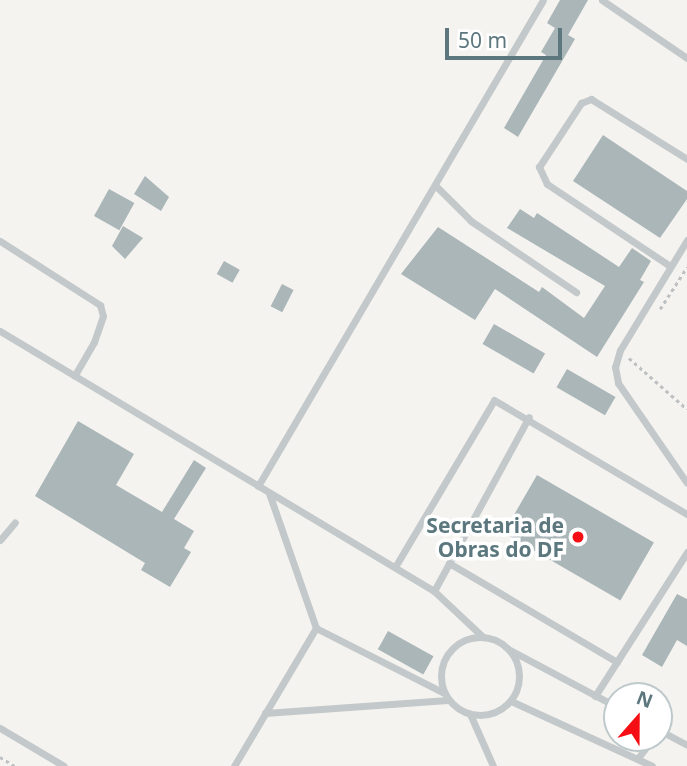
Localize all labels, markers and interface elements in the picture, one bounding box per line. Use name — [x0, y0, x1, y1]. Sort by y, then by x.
scale bar — [449, 14, 566, 58]
text: 50 m — [458, 26, 507, 54]
place label: Secretaria de Obras do DF — [426, 512, 564, 562]
marker: Secretaria de Obras do DF — [570, 529, 586, 545]
north arrow — [603, 682, 673, 752]
text: N — [633, 684, 657, 714]

